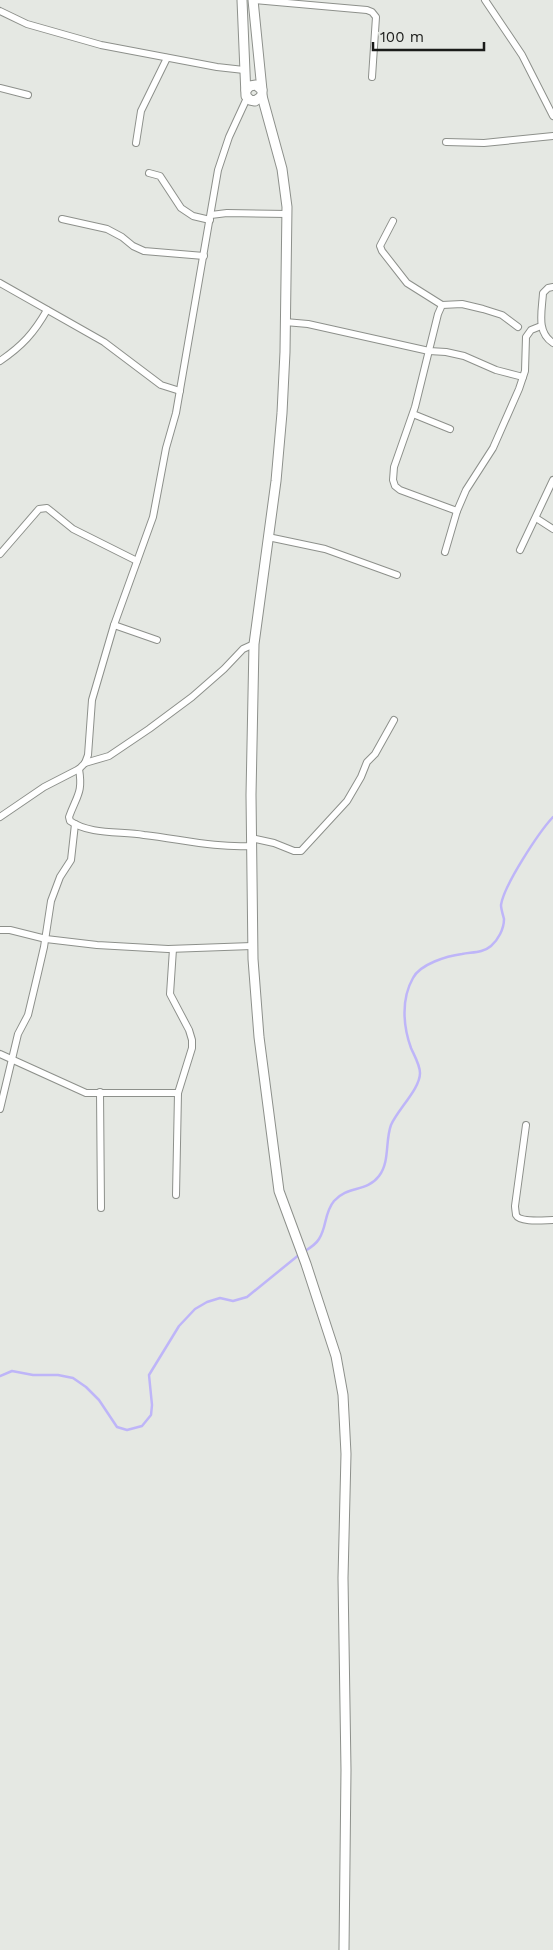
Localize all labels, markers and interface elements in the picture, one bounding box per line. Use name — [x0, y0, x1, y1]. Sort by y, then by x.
scale bar — [373, 20, 484, 52]
text: 100 m — [380, 28, 424, 46]

